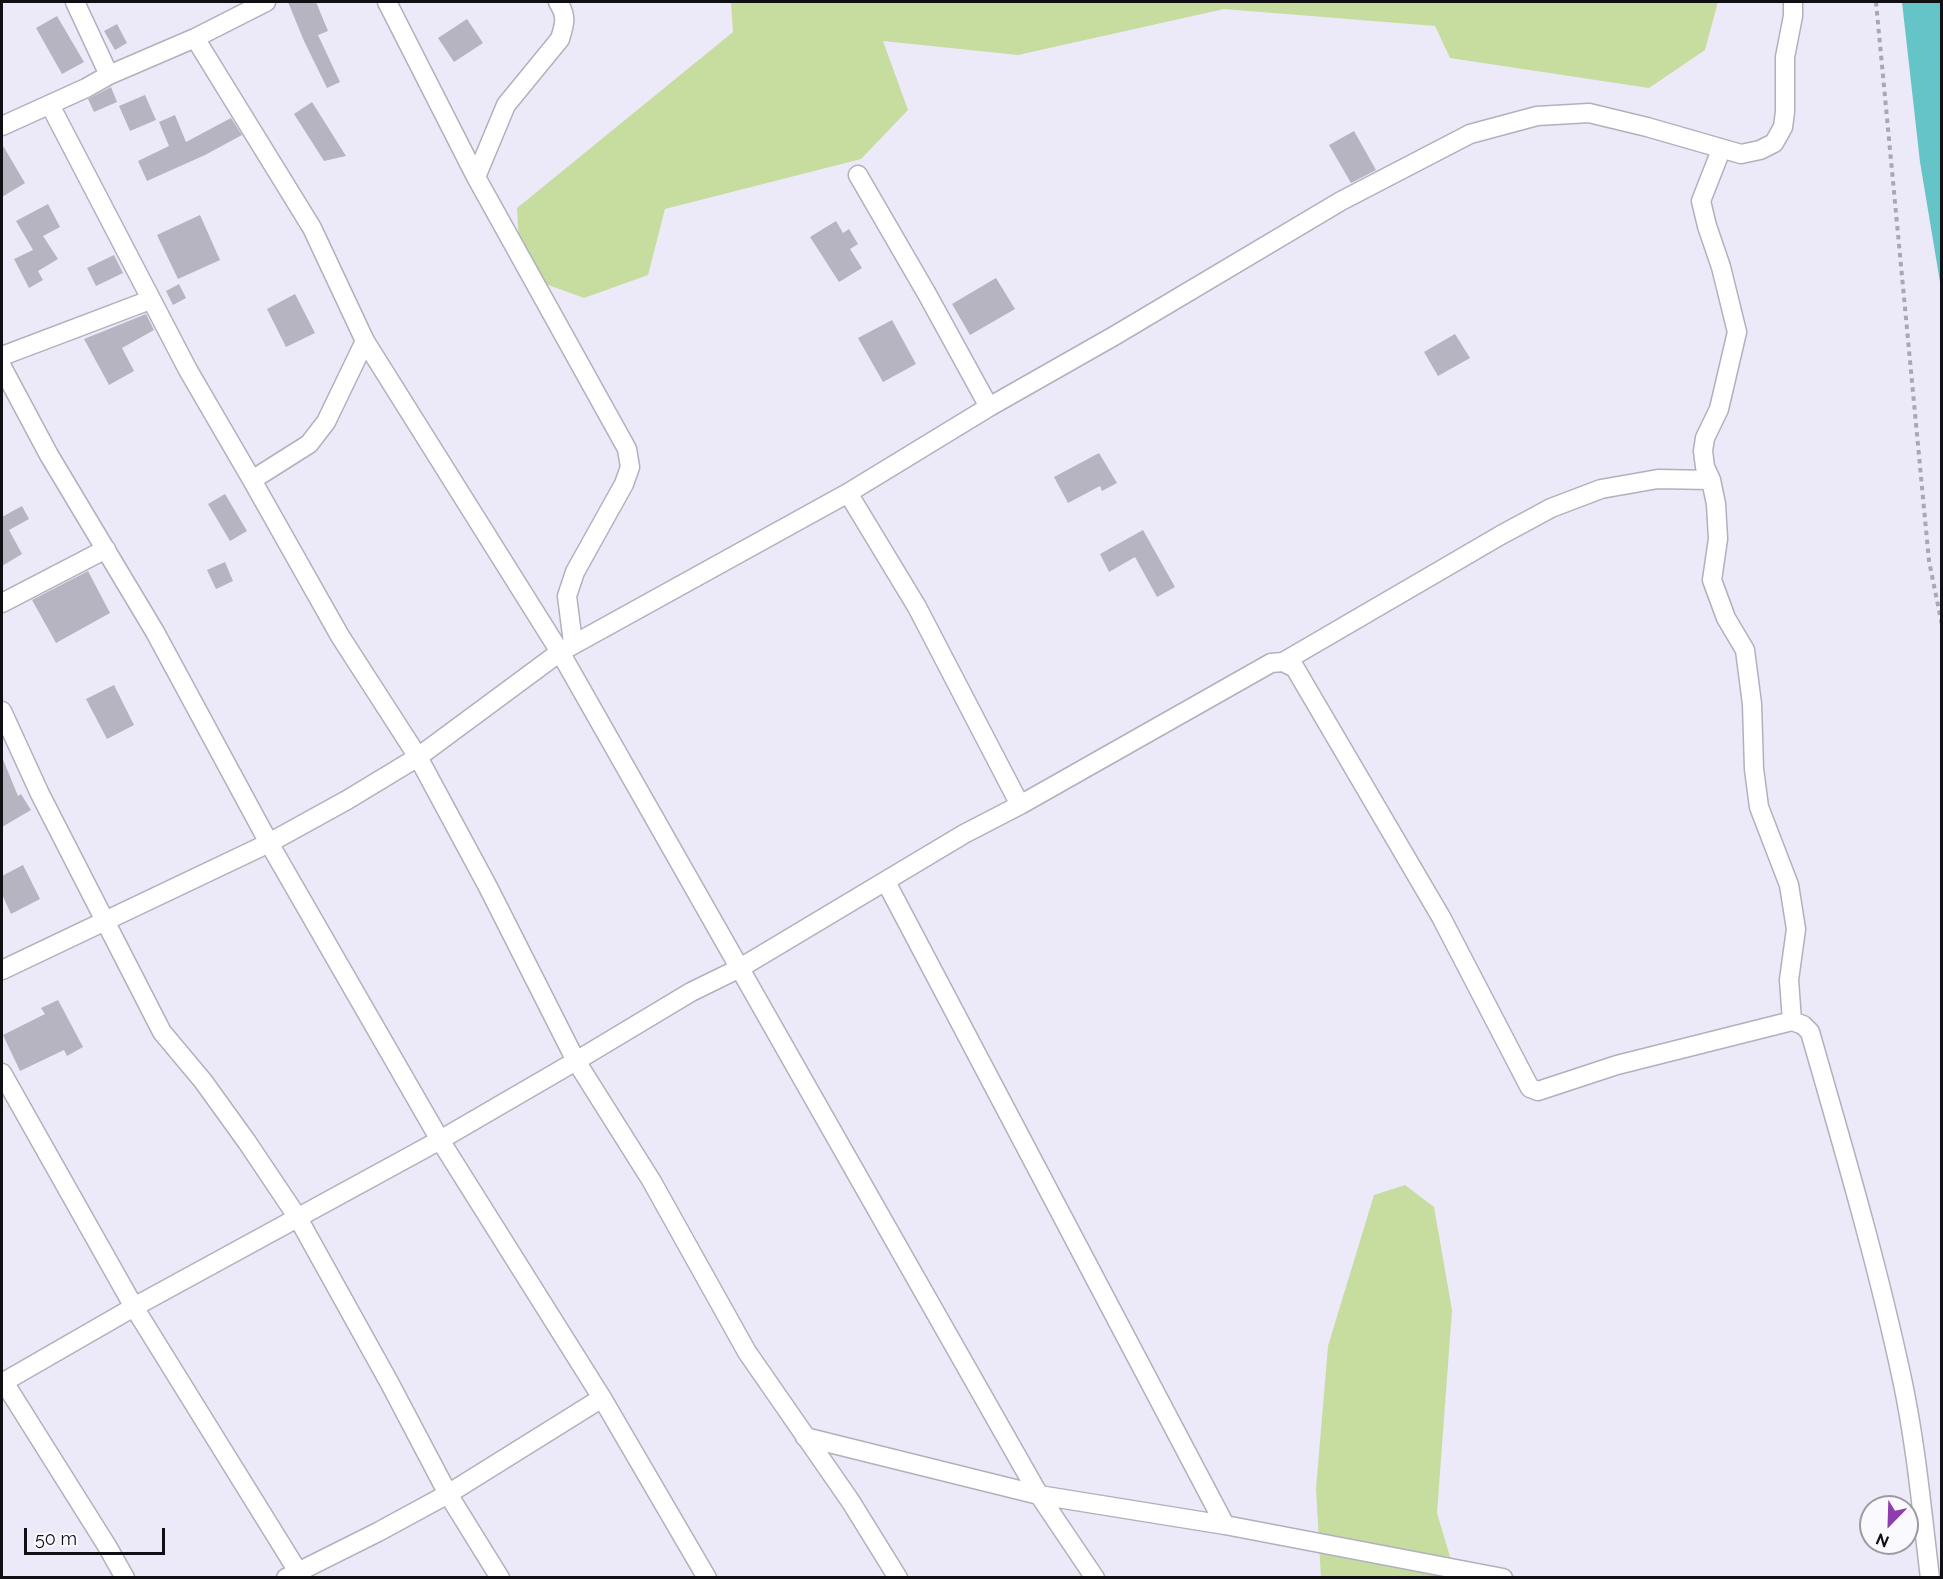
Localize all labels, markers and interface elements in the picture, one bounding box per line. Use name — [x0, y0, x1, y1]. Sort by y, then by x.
north arrow — [1859, 1495, 1919, 1555]
scale bar — [27, 1516, 168, 1554]
text: 50 m — [35, 1528, 77, 1549]
text: N — [1873, 1529, 1892, 1551]

